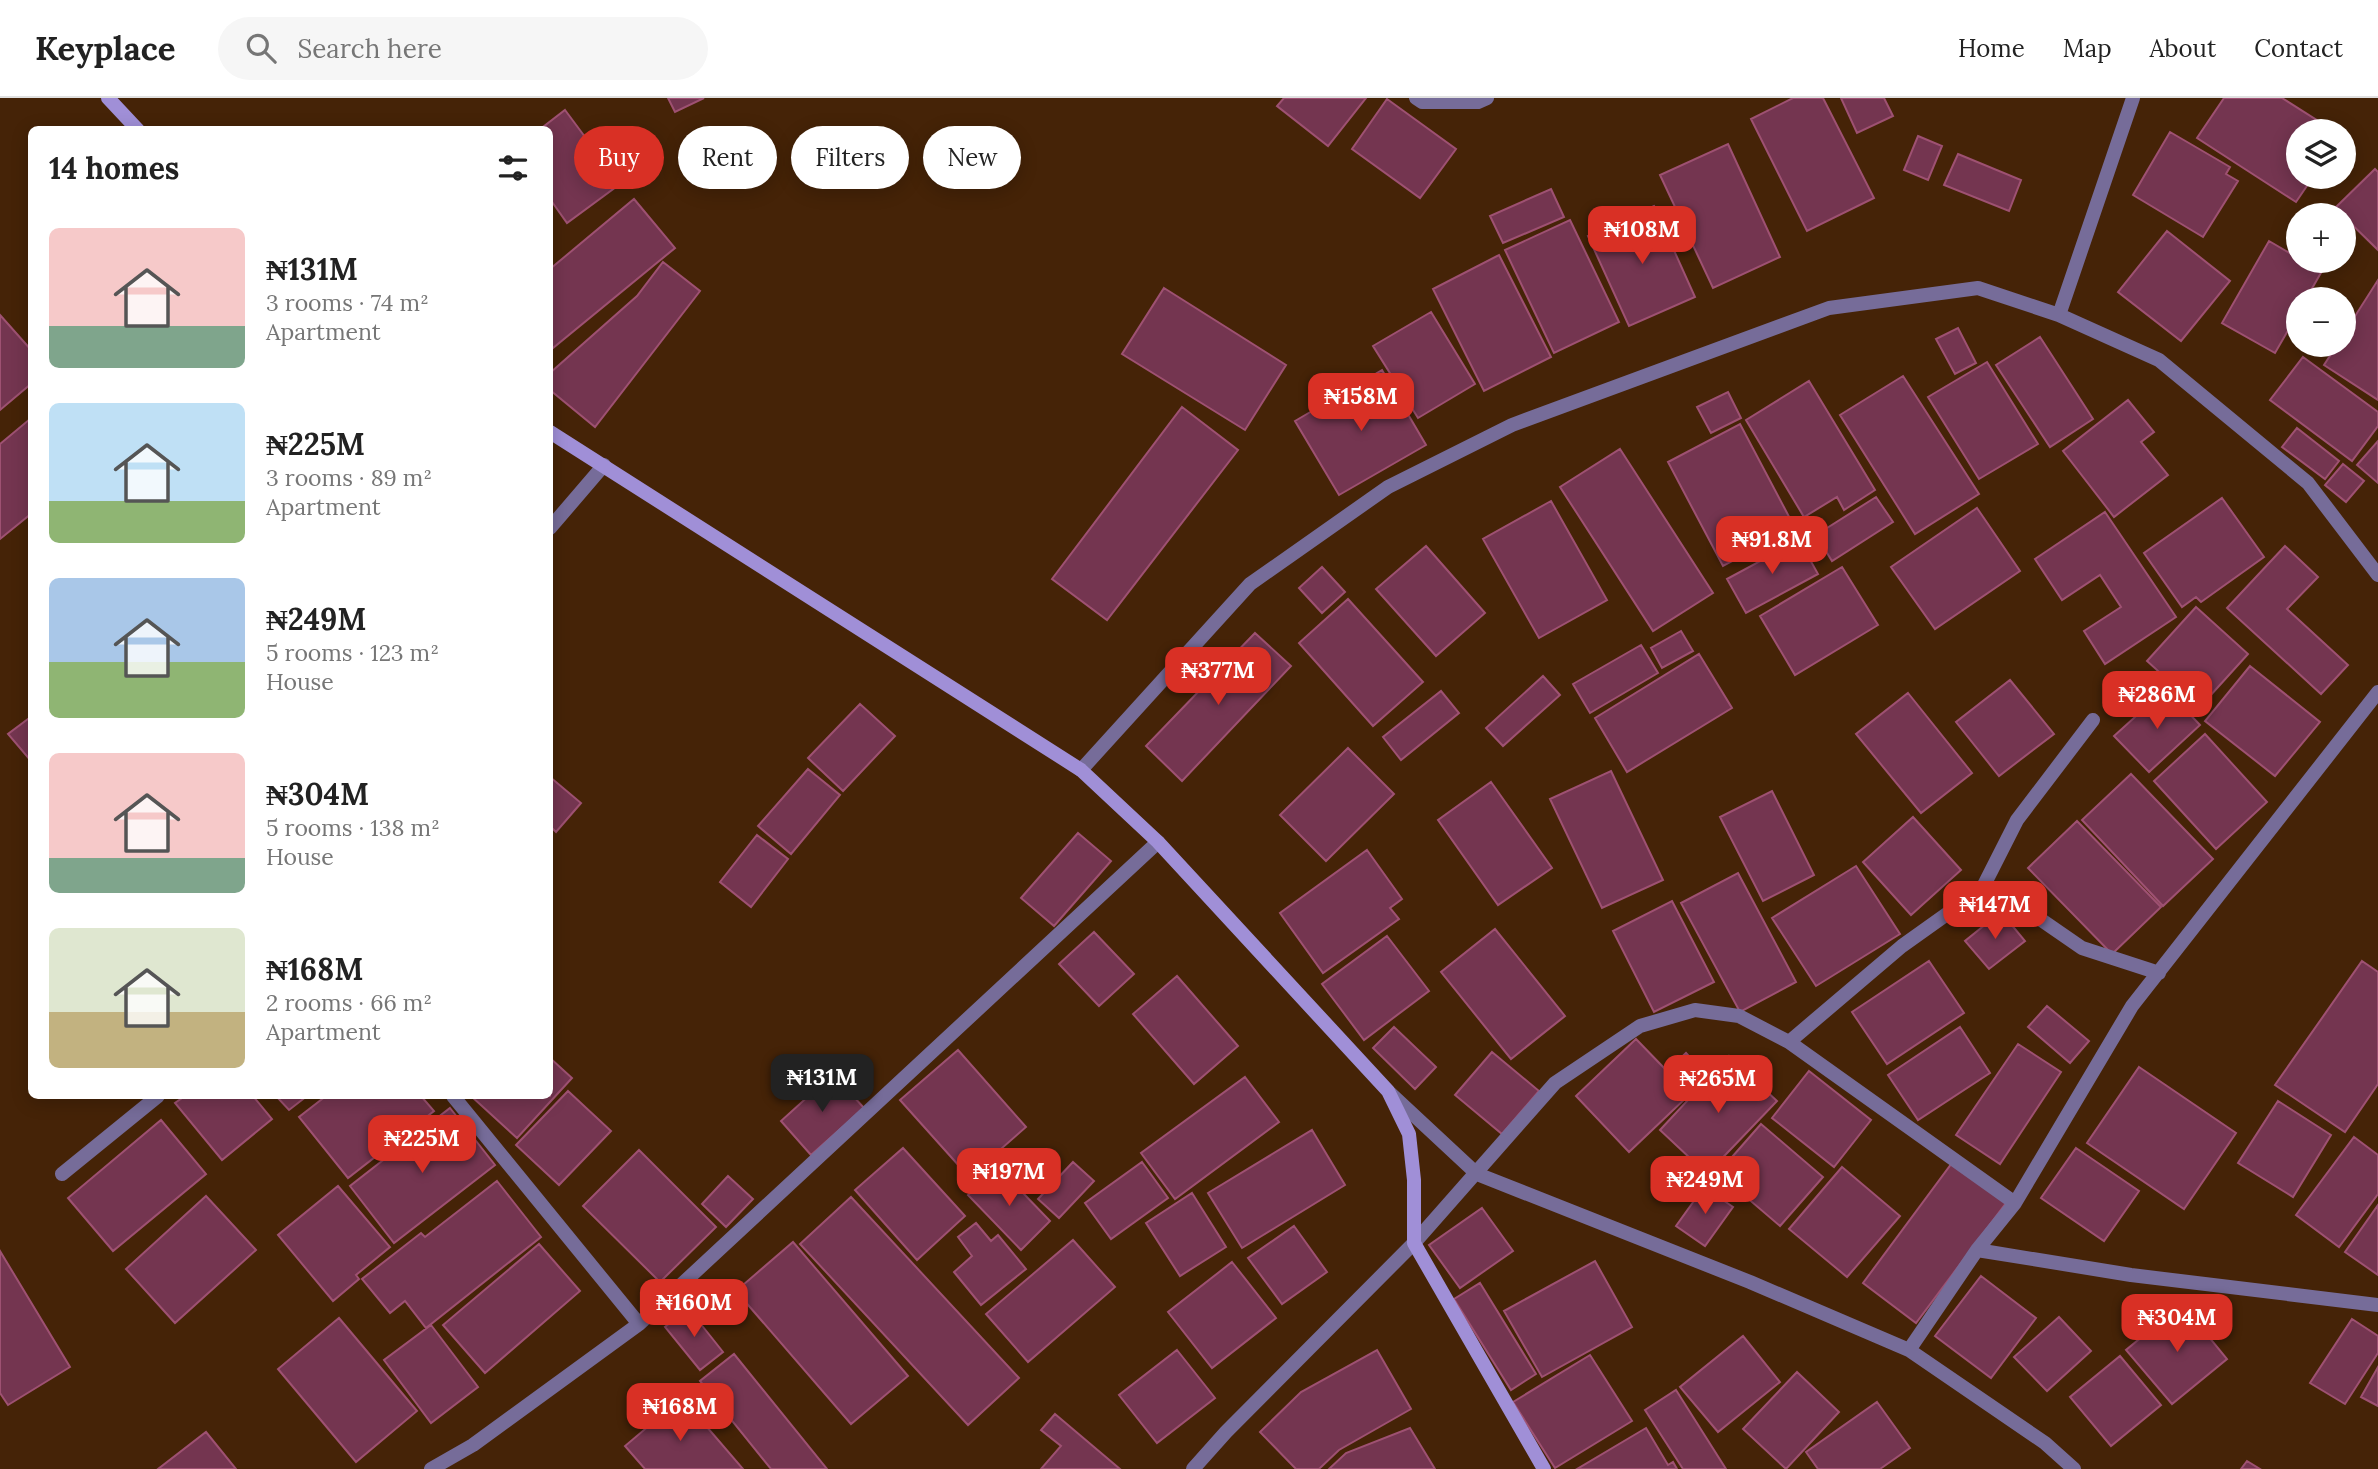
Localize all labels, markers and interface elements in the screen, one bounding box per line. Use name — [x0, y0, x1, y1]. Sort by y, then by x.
search box — [218, 17, 708, 80]
text: Keyplace — [35, 27, 176, 69]
icon: search — [242, 29, 280, 67]
text: Search here — [298, 32, 442, 65]
text: Home — [1958, 33, 2025, 64]
text: Map — [2063, 33, 2112, 64]
text: About — [2150, 33, 2216, 64]
text: Contact — [2254, 33, 2343, 64]
map controls — [2286, 119, 2356, 357]
button: layers — [2286, 119, 2356, 189]
chip: Buy — [574, 126, 664, 189]
chip: Rent — [678, 126, 777, 189]
chip: Filters — [791, 126, 909, 189]
chip: New — [923, 126, 1021, 189]
text: 14 homes — [49, 149, 179, 187]
icon: filters — [494, 149, 532, 187]
button: + — [2286, 203, 2356, 273]
pin: ₦108M — [1593, 206, 1691, 266]
text: ₦108M — [1604, 214, 1680, 243]
text: ₦131M — [266, 250, 358, 288]
icon: home — [105, 256, 189, 340]
button: − — [2286, 287, 2356, 357]
text: 3 rooms · 74 m² — [266, 288, 429, 317]
text: Apartment — [266, 317, 381, 346]
pin: ₦158M — [1312, 374, 1410, 433]
text: ₦158M — [1324, 381, 1398, 410]
text: ₦225M — [266, 425, 365, 463]
icon: home — [105, 431, 189, 515]
text: 3 rooms · 89 m² — [266, 463, 432, 492]
text: Apartment — [266, 492, 381, 521]
pin: ₦91.8M — [1715, 517, 1829, 576]
text: ₦91.8M — [1732, 524, 1812, 553]
text: ₦249M — [266, 600, 367, 638]
icon: home — [105, 606, 189, 690]
text: 5 rooms · 123 m² — [266, 638, 439, 667]
pin: ₦377M — [1169, 648, 1267, 707]
text: ₦377M — [1181, 655, 1255, 684]
text: House — [266, 667, 334, 696]
pin: ₦286M — [2108, 672, 2206, 731]
text: ₦286M — [2118, 679, 2196, 708]
text: ₦304M — [266, 775, 369, 813]
icon: home — [105, 781, 189, 865]
text: 5 rooms · 138 m² — [266, 813, 440, 842]
text: House — [266, 842, 334, 871]
pin: ₦147M — [1946, 882, 2044, 941]
text: ₦147M — [1959, 889, 2031, 918]
text: ₦168M — [266, 950, 363, 988]
icon: home — [105, 956, 189, 1040]
text: 2 rooms · 66 m² — [266, 988, 432, 1017]
text: Apartment — [266, 1017, 381, 1046]
pin: ₦131M — [773, 1054, 871, 1114]
pin: ₦265M — [1669, 1056, 1767, 1115]
text: ₦131M — [787, 1062, 857, 1091]
text: ₦265M — [1680, 1063, 1756, 1092]
pin: ₦225M — [373, 1116, 471, 1175]
text: ₦225M — [384, 1123, 460, 1152]
pin: ₦197M — [960, 1148, 1058, 1208]
text: ₦197M — [973, 1156, 1045, 1185]
pin: ₦249M — [1656, 1156, 1754, 1216]
text: ₦249M — [1666, 1164, 1744, 1193]
pin: ₦160M — [645, 1280, 743, 1339]
text: ₦160M — [656, 1287, 732, 1316]
pin: ₦304M — [2128, 1294, 2226, 1354]
text: ₦304M — [2137, 1302, 2217, 1331]
pin: ₦168M — [631, 1384, 729, 1443]
text: ₦168M — [643, 1391, 717, 1420]

